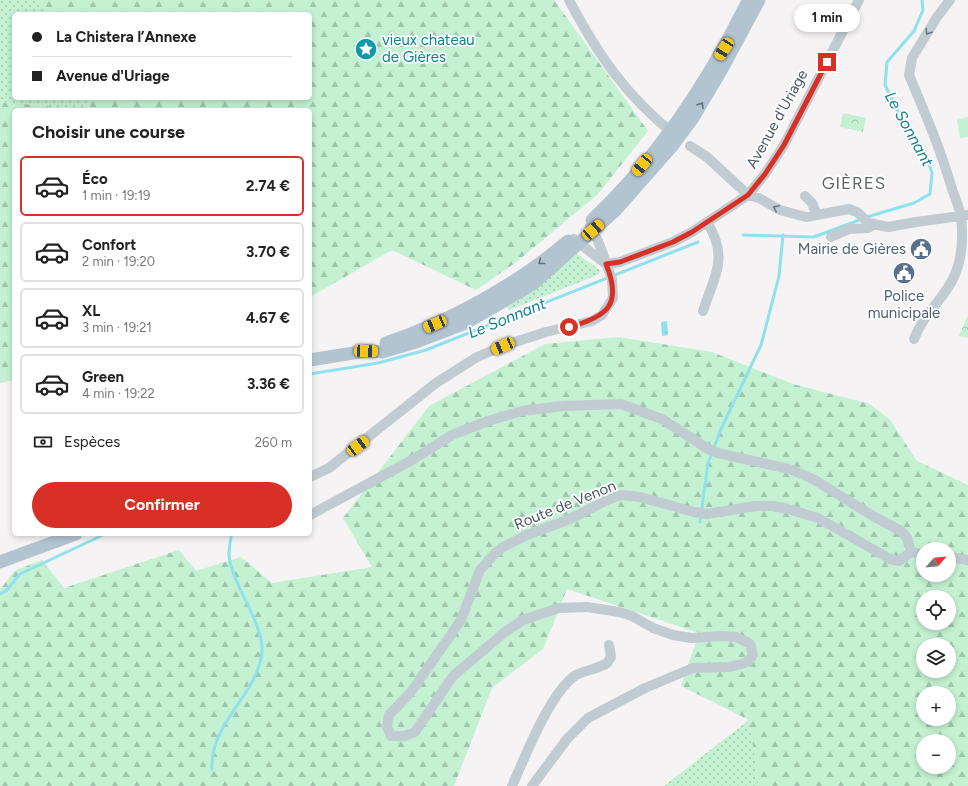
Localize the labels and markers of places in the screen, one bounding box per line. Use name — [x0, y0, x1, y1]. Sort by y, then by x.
place label: vieux chateau de Gières — [382, 31, 475, 66]
place icon: vieux chateau de Gières — [353, 36, 379, 62]
public building icon: Mairie de Gières — [908, 236, 934, 262]
place label: Mairie de Gières — [798, 240, 906, 258]
public building icon: Police municipale — [891, 260, 917, 286]
place label: Police municipale — [868, 287, 940, 322]

